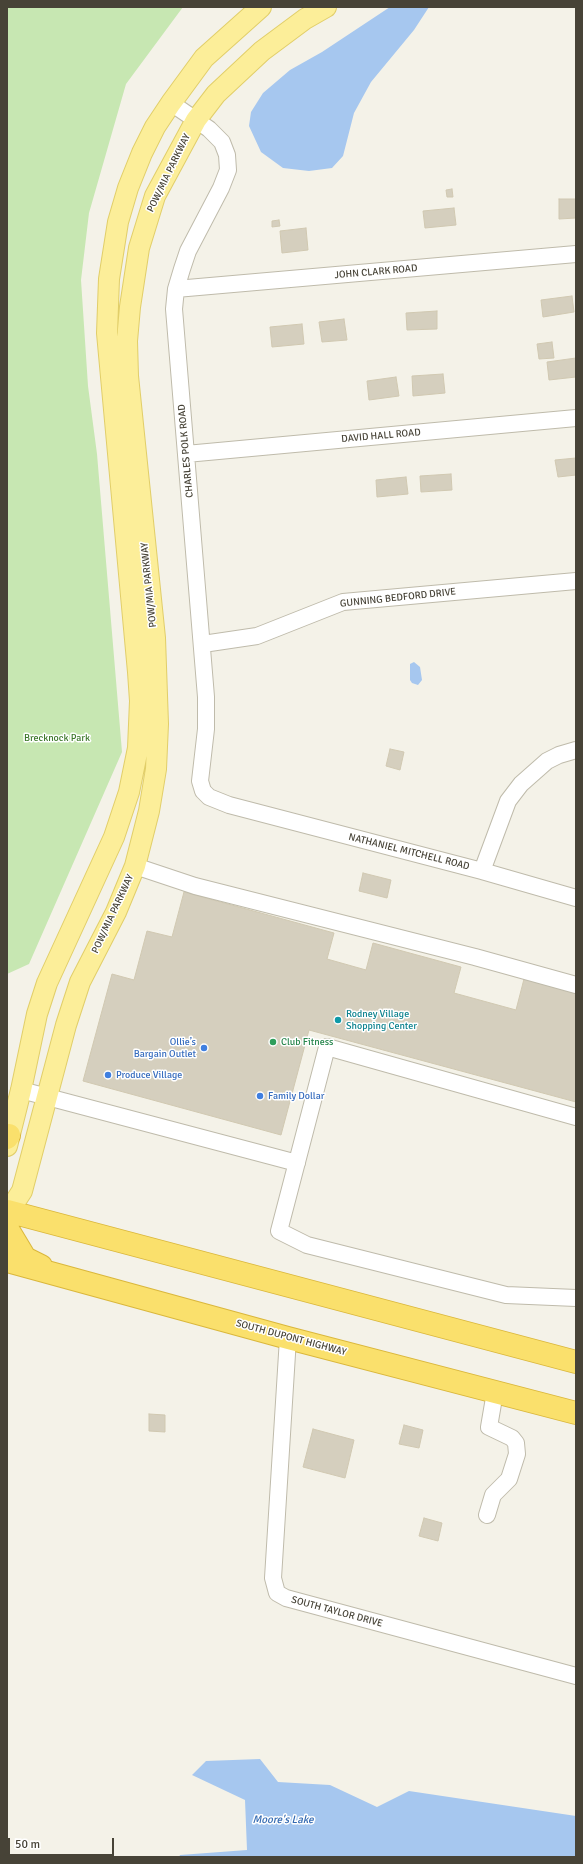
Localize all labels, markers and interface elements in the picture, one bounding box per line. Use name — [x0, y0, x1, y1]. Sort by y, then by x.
street label: POW/MIA PARKWAY — [145, 132, 193, 214]
street label: JOHN CLARK ROAD — [334, 262, 418, 282]
street label: CHARLES POLK ROAD — [176, 404, 196, 498]
street label: DAVID HALL ROAD — [341, 427, 421, 445]
street label: POW/MIA PARKWAY — [139, 542, 159, 628]
street label: GUNNING BEDFORD DRIVE — [339, 586, 457, 610]
park label: Brecknock Park — [24, 732, 90, 744]
street label: NATHANIEL MITCHELL ROAD — [347, 831, 471, 873]
street label: POW/MIA PARKWAY — [89, 873, 137, 955]
place label: Rodney Village Shopping Center — [346, 1008, 417, 1032]
marker: Rodney Village Shopping Center — [333, 1015, 343, 1025]
place label: Ollie’s Bargain Outlet — [134, 1036, 196, 1060]
place label: Club Fitness — [281, 1036, 333, 1048]
marker: Club Fitness — [268, 1037, 278, 1047]
marker: Ollie’s Bargain Outlet — [199, 1043, 209, 1053]
place label: Produce Village — [116, 1069, 182, 1081]
marker: Produce Village — [103, 1070, 113, 1080]
place label: Family Dollar — [268, 1090, 325, 1102]
marker: Family Dollar — [255, 1091, 265, 1101]
street label: SOUTH DUPONT HIGHWAY — [235, 1317, 347, 1359]
street label: SOUTH TAYLOR DRIVE — [290, 1594, 384, 1630]
water label: Moore's Lake — [252, 1813, 314, 1827]
scale bar — [10, 1830, 116, 1856]
text: 50 m — [15, 1837, 40, 1852]

